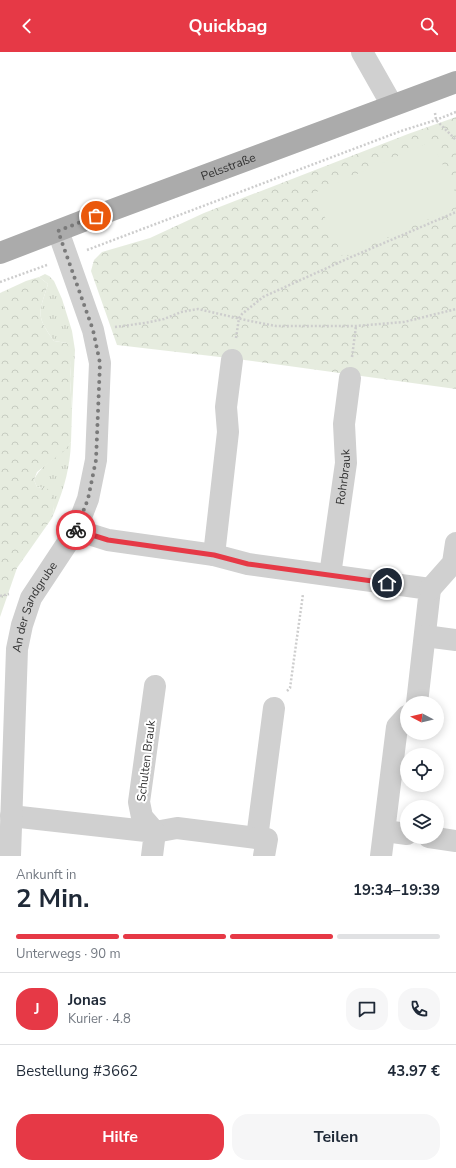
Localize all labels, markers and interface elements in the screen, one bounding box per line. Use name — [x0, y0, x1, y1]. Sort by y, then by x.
text: Quickbag — [189, 14, 267, 38]
icon: back — [16, 15, 38, 37]
icon: search — [418, 15, 440, 37]
street label: Pelsstraße — [199, 149, 258, 184]
pin — [79, 199, 113, 233]
icon: bag — [85, 205, 107, 227]
street label: Rohrbrauk — [332, 448, 354, 506]
courier — [56, 510, 96, 550]
icon: bike — [65, 519, 87, 541]
street label: An der Sandgrube — [8, 558, 61, 654]
pin — [370, 566, 404, 600]
icon: home — [376, 572, 398, 594]
north arrow — [400, 696, 444, 740]
map controls — [400, 696, 444, 844]
street label: Schulten Brauk — [133, 718, 159, 803]
button: locate — [400, 748, 444, 792]
button: layers — [400, 800, 444, 844]
text: Ankunft in — [16, 866, 76, 884]
text: 19:34–19:39 — [353, 880, 440, 900]
text: 2 Min. — [16, 881, 89, 916]
text: Unterwegs · 90 m — [16, 945, 121, 963]
button: chat — [346, 988, 388, 1030]
button: phone — [398, 988, 440, 1030]
text: Jonas — [68, 990, 106, 1010]
text: J — [34, 999, 40, 1019]
text: Kurier · 4.8 — [68, 1010, 131, 1028]
text: Bestellung #3662 — [16, 1061, 138, 1081]
text: 43.97 € — [387, 1061, 440, 1081]
button: Hilfe — [16, 1114, 224, 1160]
button: Teilen — [232, 1114, 440, 1160]

